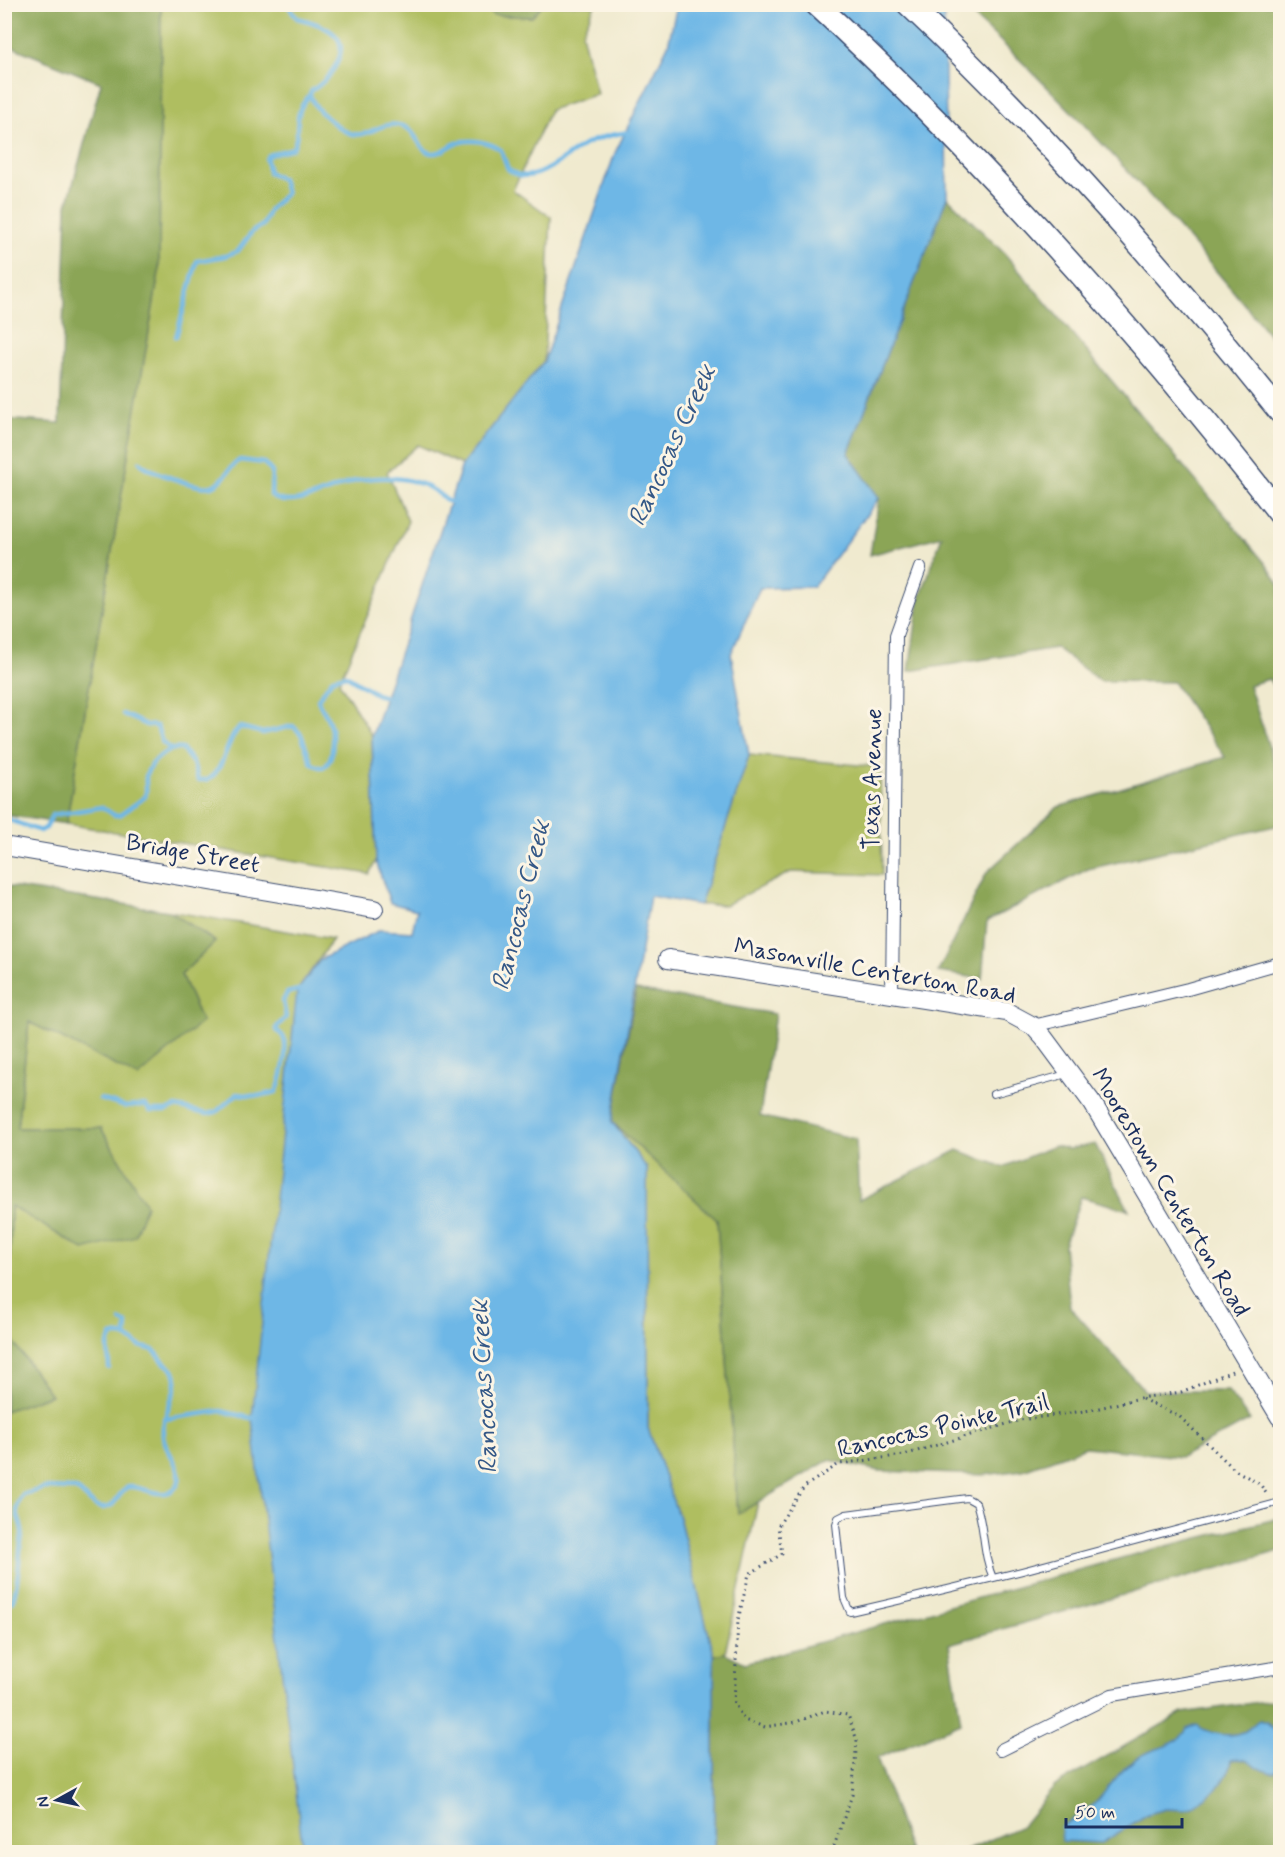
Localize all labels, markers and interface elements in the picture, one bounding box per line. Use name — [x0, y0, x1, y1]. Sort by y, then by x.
water label: Rancocas Creek — [621, 359, 726, 532]
street label: Texas Avenue — [857, 708, 890, 850]
water label: Rancocas Creek — [484, 816, 560, 994]
street label: Bridge Street — [123, 827, 262, 881]
street label: Masonville Centerton Road — [731, 931, 1018, 1012]
street label: Moorestown Centerton Road — [1083, 1063, 1256, 1323]
water label: Rancocas Creek — [463, 1298, 507, 1475]
street label: Rancocas Pointe Trail — [835, 1387, 1052, 1466]
north arrow — [27, 1770, 87, 1830]
scale bar — [1066, 1791, 1182, 1829]
text: N — [32, 1795, 55, 1809]
text: 50 m — [1075, 1801, 1115, 1825]

